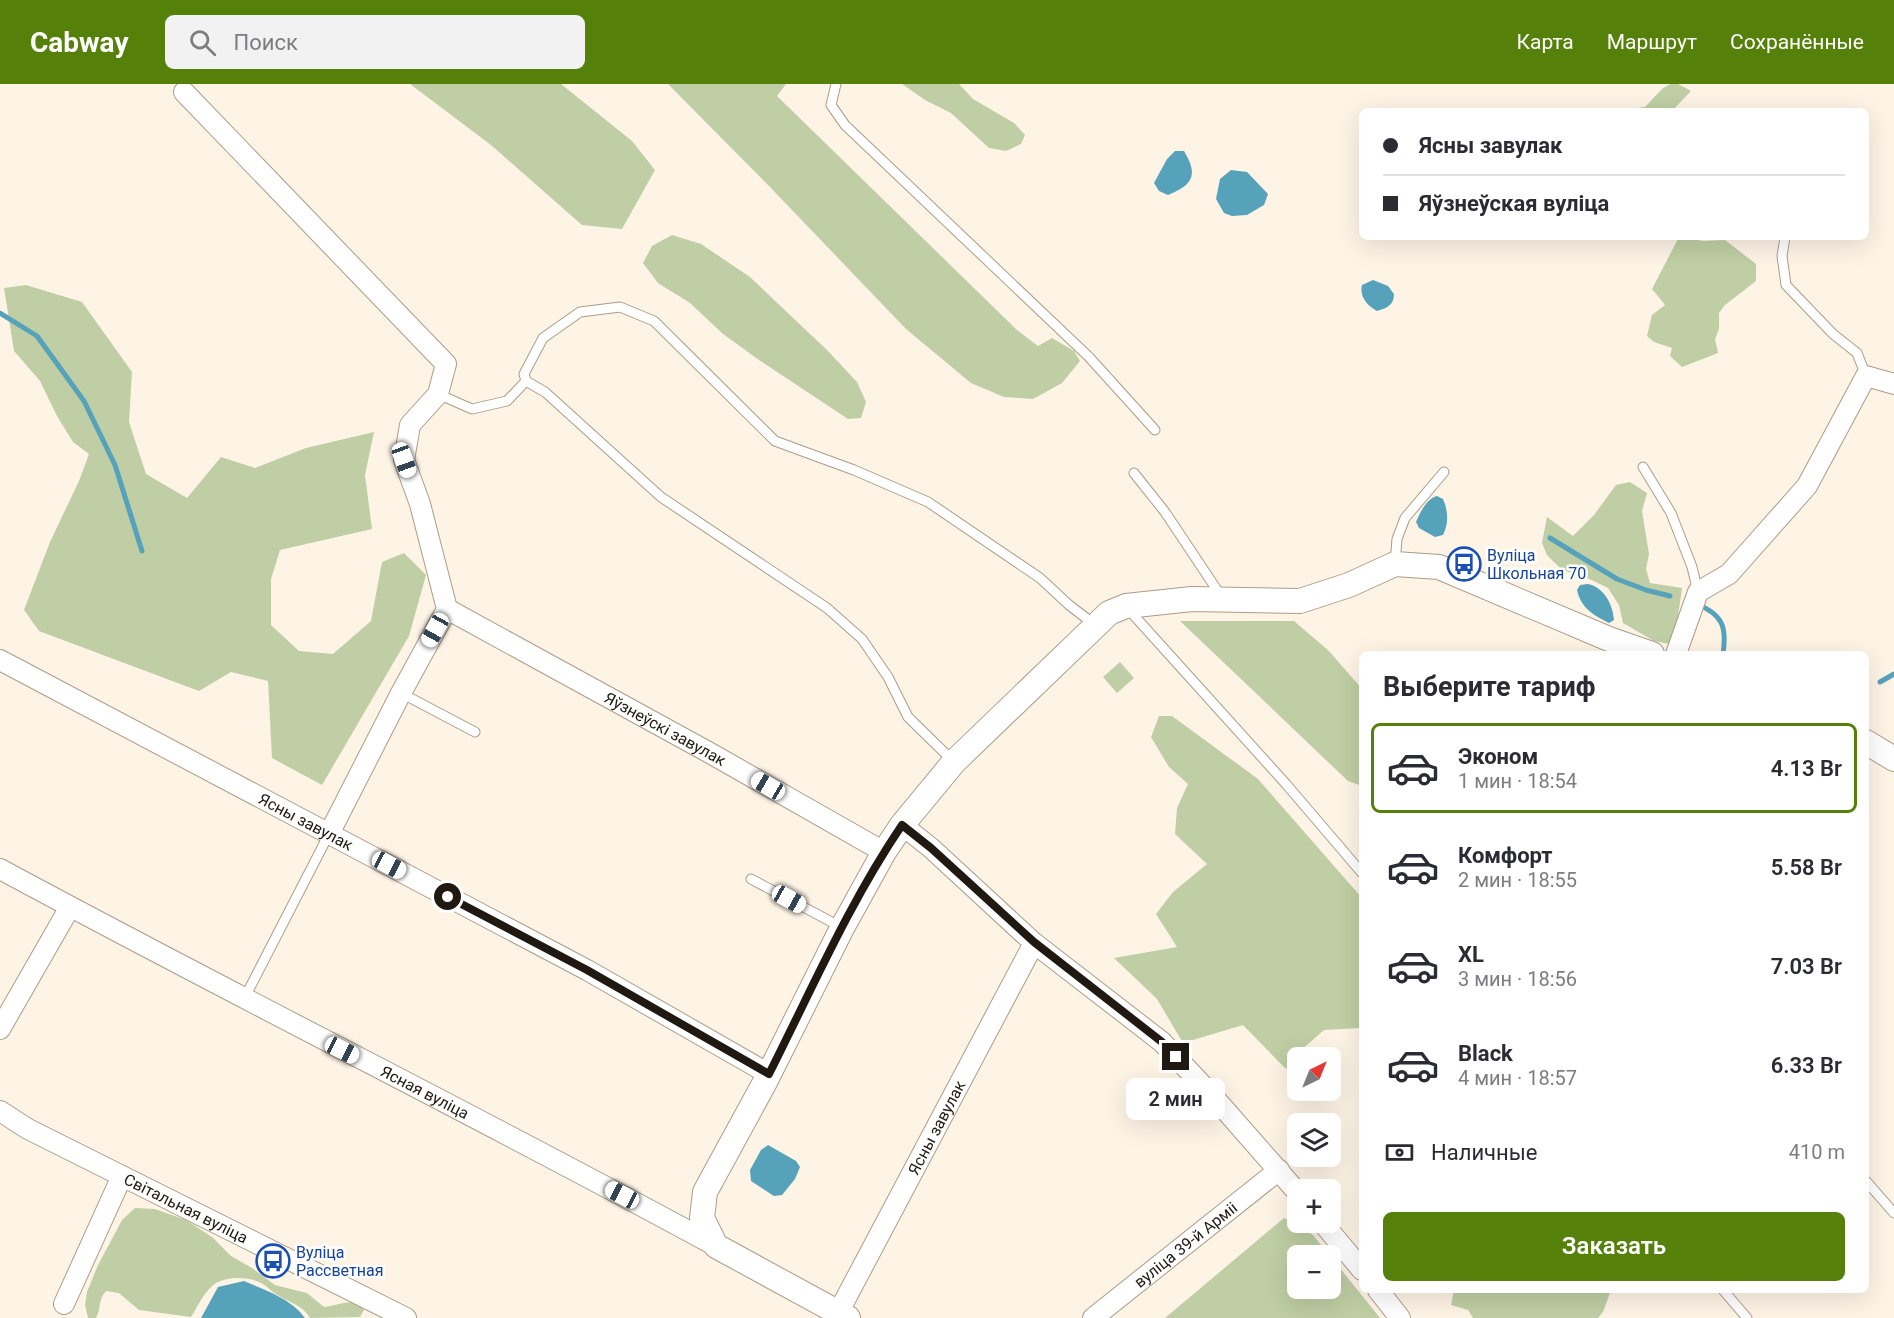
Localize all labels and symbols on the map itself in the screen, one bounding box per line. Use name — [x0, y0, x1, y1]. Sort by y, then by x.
car — [389, 440, 419, 480]
bus stop icon: Вуліца Школьная 70 — [1446, 546, 1482, 582]
place label: Вуліца Школьная 70 — [1487, 546, 1586, 583]
car — [418, 610, 452, 650]
street label: Яўзнеўскі завулак — [601, 688, 730, 770]
car — [748, 769, 788, 803]
street label: Ясны завулак — [255, 789, 356, 855]
car — [369, 849, 409, 881]
car — [769, 882, 809, 916]
route start — [434, 883, 461, 910]
car — [322, 1034, 362, 1066]
route end — [1162, 1043, 1189, 1070]
north arrow — [1287, 1047, 1341, 1101]
street label: Ясная вуліца — [377, 1062, 472, 1123]
street label: Ясны завулак — [904, 1077, 970, 1178]
callout: 2 мин — [1126, 1078, 1226, 1120]
street label: Світальная вуліца — [121, 1170, 251, 1247]
car — [602, 1179, 642, 1211]
street label: вуліца 39-й Арміі — [1130, 1198, 1241, 1292]
bus stop icon: Вуліца Рассветная — [255, 1243, 291, 1279]
place label: Вуліца Рассветная — [296, 1243, 383, 1280]

